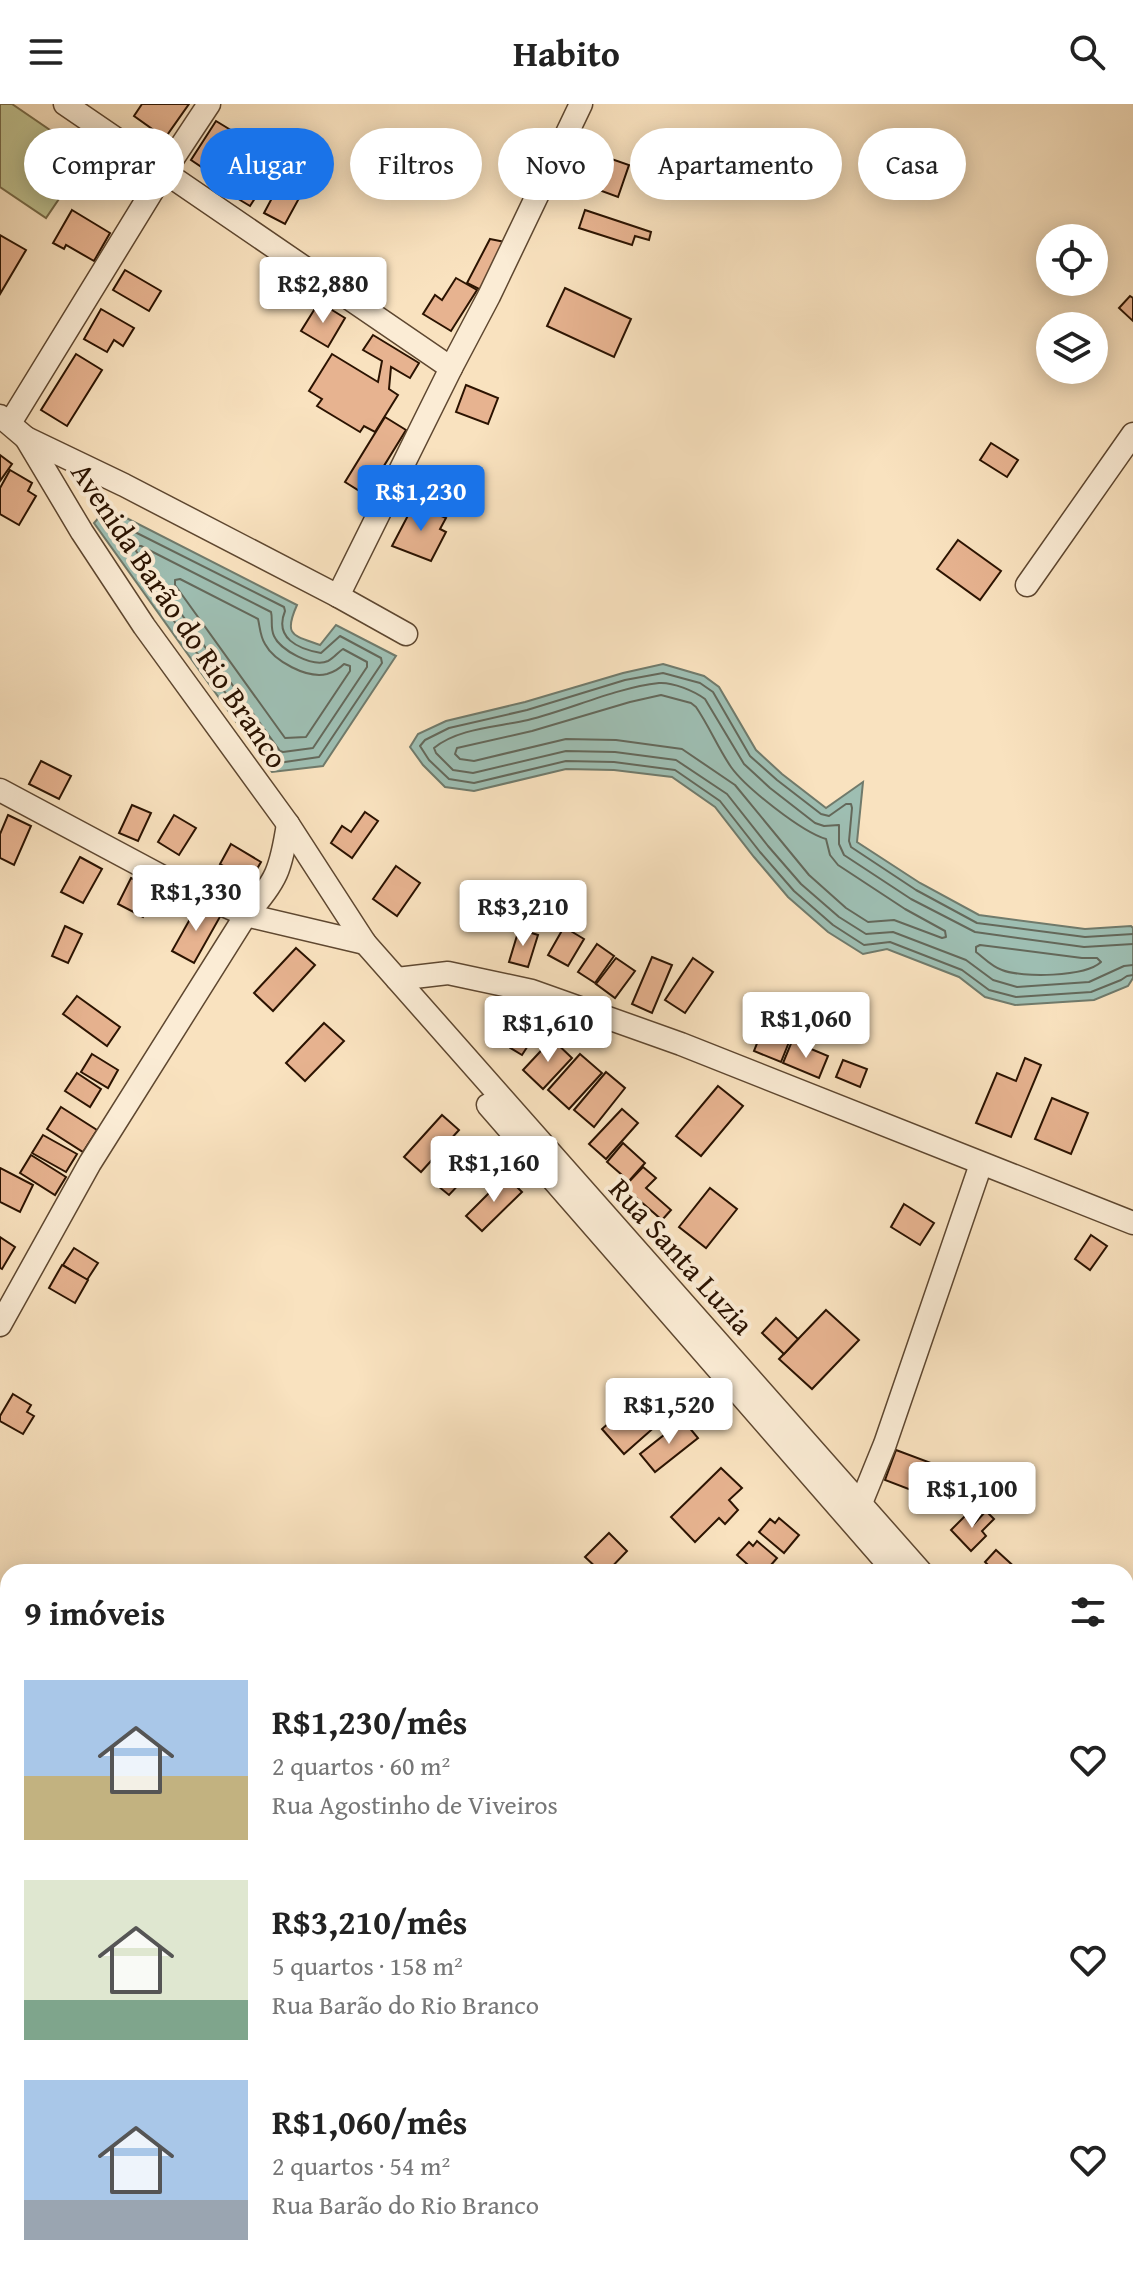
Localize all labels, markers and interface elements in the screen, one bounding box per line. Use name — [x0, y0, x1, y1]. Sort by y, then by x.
text: Habito — [513, 26, 620, 79]
icon: menu — [24, 30, 68, 74]
icon: search — [1065, 30, 1109, 74]
chip: Comprar — [24, 128, 184, 200]
chip: Alugar — [200, 128, 334, 200]
chip: Filtros — [350, 128, 482, 200]
chip: Novo — [498, 128, 614, 200]
chip: Apartamento — [630, 128, 842, 200]
chip: Casa — [858, 128, 966, 200]
map controls — [1036, 224, 1108, 384]
button: locate — [1036, 224, 1108, 296]
pin: R$2,880 — [249, 257, 397, 325]
text: R$2,880 — [278, 263, 368, 302]
button: layers — [1036, 312, 1108, 384]
street label: Avenida Barão do Rio Branco — [61, 453, 299, 777]
pin: R$1,230 — [347, 465, 495, 533]
text: R$1,230 — [376, 471, 466, 510]
pin: R$1,330 — [122, 865, 270, 933]
text: R$1,330 — [151, 871, 241, 910]
pin: R$3,210 — [449, 880, 597, 948]
text: R$3,210 — [478, 886, 568, 925]
pin: R$1,060 — [732, 992, 880, 1060]
pin: R$1,610 — [474, 996, 622, 1064]
text: R$1,060 — [761, 998, 851, 1037]
text: R$1,610 — [503, 1002, 593, 1041]
pin: R$1,160 — [420, 1136, 568, 1204]
text: R$1,160 — [449, 1142, 539, 1181]
street label: Rua Santa Luzia — [599, 1168, 765, 1344]
pin: R$1,520 — [595, 1378, 743, 1446]
text: R$1,520 — [624, 1384, 714, 1423]
pin: R$1,100 — [898, 1462, 1046, 1530]
text: R$1,100 — [927, 1468, 1017, 1507]
text: 9 imóveis — [24, 1588, 165, 1637]
icon: filters — [1066, 1590, 1110, 1634]
text: R$1,230/mês — [272, 1697, 467, 1746]
icon: home — [88, 1712, 184, 1808]
icon: heart — [1066, 1738, 1110, 1782]
text: 2 quartos · 60 m² — [272, 1746, 450, 1785]
text: Rua Agostinho de Viveiros — [272, 1785, 558, 1824]
text: R$3,210/mês — [272, 1897, 467, 1946]
icon: home — [88, 1912, 184, 2008]
icon: heart — [1066, 1938, 1110, 1982]
text: 5 quartos · 158 m² — [272, 1946, 463, 1985]
text: Rua Barão do Rio Branco — [272, 1985, 539, 2024]
text: R$1,060/mês — [272, 2097, 467, 2146]
icon: home — [88, 2112, 184, 2208]
icon: heart — [1066, 2138, 1110, 2182]
text: 2 quartos · 54 m² — [272, 2146, 450, 2185]
text: Rua Barão do Rio Branco — [272, 2185, 539, 2224]

